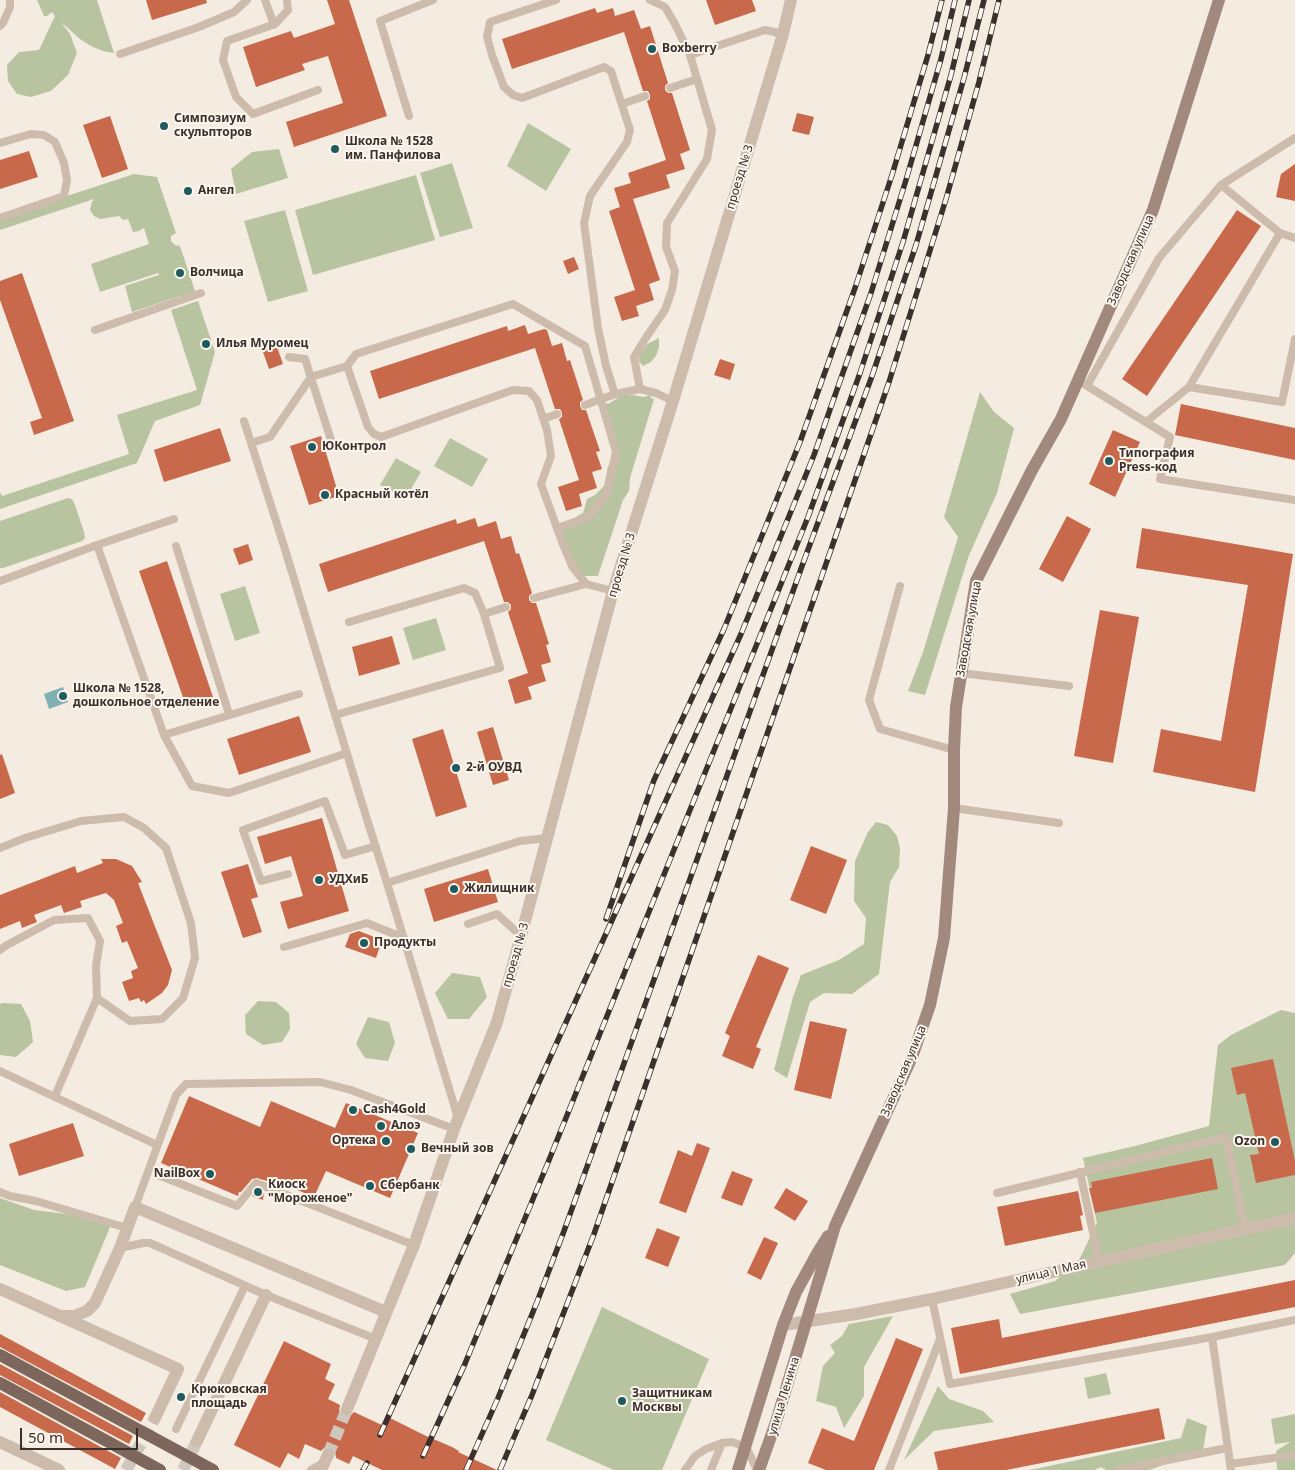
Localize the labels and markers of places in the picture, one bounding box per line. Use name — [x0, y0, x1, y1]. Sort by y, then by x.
place label: Boxberry — [662, 42, 717, 56]
marker: Boxberry — [646, 43, 658, 55]
place label: Симпозиум скульпторов — [174, 112, 252, 140]
marker: Симпозиум скульпторов — [158, 120, 170, 132]
place label: Школа № 1528 им. Панфилова — [345, 135, 441, 163]
marker: Школа № 1528 им. Панфилова — [329, 143, 341, 155]
place label: Ангел — [198, 184, 234, 198]
marker: Ангел — [182, 185, 194, 197]
place label: Волчица — [190, 266, 244, 280]
marker: Волчица — [174, 267, 186, 279]
place label: Илья Муромец — [216, 337, 308, 351]
marker: Илья Муромец — [200, 338, 212, 350]
place label: ЮКонтрол — [322, 440, 386, 454]
marker: ЮКонтрол — [306, 441, 318, 453]
place label: Типография Press-код — [1119, 447, 1194, 475]
marker: Типография Press-код — [1103, 455, 1115, 467]
place label: Красный котёл — [335, 488, 429, 502]
marker: Красный котёл — [319, 489, 331, 501]
place label: Школа № 1528, дошкольное отделение — [73, 682, 219, 710]
marker: Школа № 1528, дошкольное отделение — [57, 690, 69, 702]
place label: 2-й ОУВД — [466, 761, 522, 775]
marker: 2-й ОУВД — [450, 762, 462, 774]
place label: УДХиБ — [329, 873, 369, 887]
marker: УДХиБ — [313, 874, 325, 886]
place label: Жилищник — [464, 882, 534, 896]
marker: Жилищник — [448, 883, 460, 895]
place label: Продукты — [374, 936, 436, 950]
marker: Продукты — [358, 937, 370, 949]
place label: Cash4Gold — [363, 1103, 426, 1117]
marker: Cash4Gold — [347, 1104, 359, 1116]
place label: Алоэ — [391, 1119, 421, 1133]
marker: Алоэ — [375, 1120, 387, 1132]
place label: Ортека — [332, 1134, 376, 1148]
marker: Ортека — [380, 1135, 392, 1147]
place label: Ozon — [1234, 1135, 1265, 1149]
marker: Ozon — [1269, 1136, 1281, 1148]
place label: Вечный зов — [421, 1142, 494, 1156]
marker: Вечный зов — [405, 1143, 417, 1155]
place label: NailBox — [154, 1167, 200, 1181]
marker: NailBox — [204, 1168, 216, 1180]
place label: Киоск "Мороженое" — [268, 1178, 353, 1206]
place label: Сбербанк — [380, 1179, 440, 1193]
marker: Сбербанк — [364, 1180, 376, 1192]
marker: Киоск "Мороженое" — [252, 1186, 264, 1198]
place label: Крюковская площадь — [191, 1383, 267, 1411]
place label: Защитникам Москвы — [632, 1387, 712, 1415]
marker: Крюковская площадь — [175, 1391, 187, 1403]
marker: Защитникам Москвы — [616, 1395, 628, 1407]

